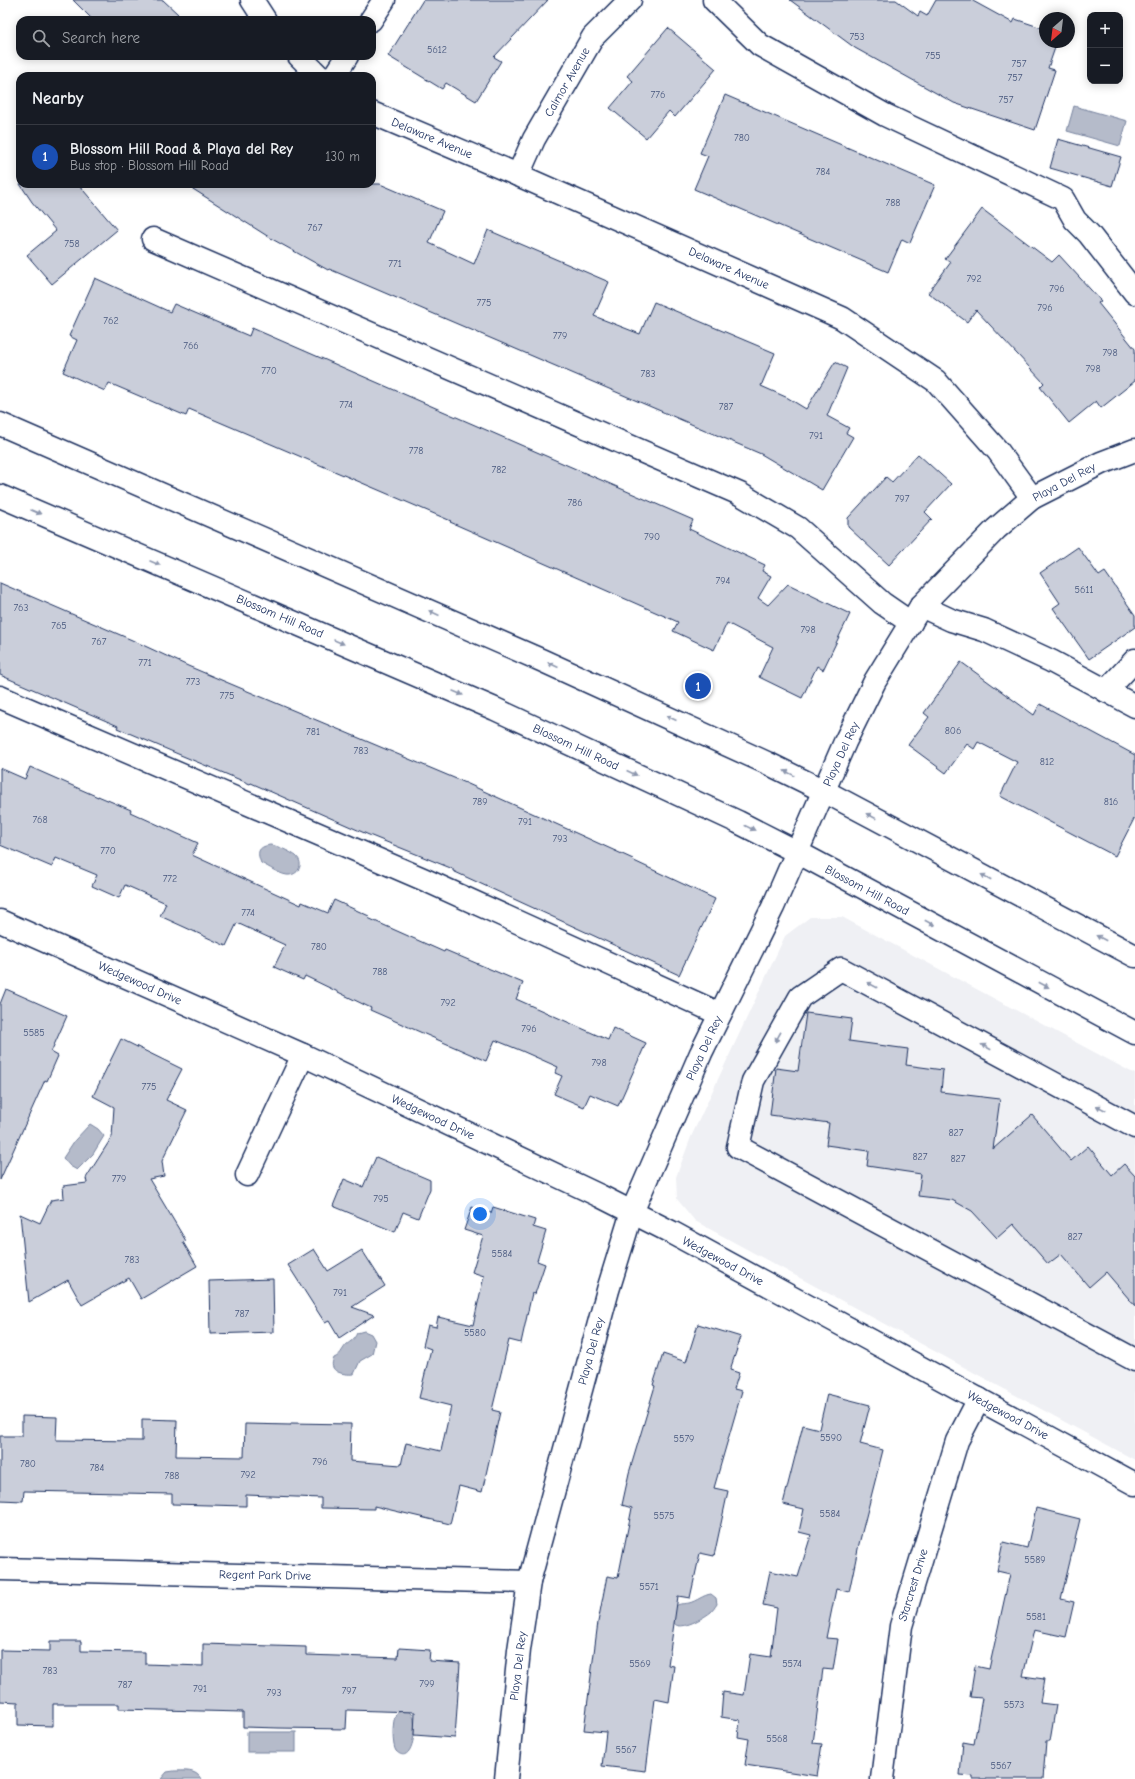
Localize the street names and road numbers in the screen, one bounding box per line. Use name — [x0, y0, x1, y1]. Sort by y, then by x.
street label: Calmor Avenue — [541, 45, 593, 119]
street label: Delaware Avenue — [389, 115, 475, 161]
street label: Delaware Avenue — [687, 244, 771, 292]
street label: Playa Del Rey — [1030, 459, 1099, 504]
street label: Blossom Hill Road — [234, 591, 326, 641]
street label: Playa Del Rey — [820, 719, 862, 788]
street label: Blossom Hill Road — [531, 721, 621, 773]
street label: Blossom Hill Road — [823, 862, 911, 918]
street label: Wedgewood Drive — [96, 958, 184, 1008]
street label: Playa Del Rey — [683, 1013, 725, 1082]
street label: Wedgewood Drive — [389, 1092, 477, 1142]
street label: Wedgewood Drive — [680, 1234, 766, 1288]
street label: Playa Del Rey — [575, 1315, 607, 1386]
street label: Wedgewood Drive — [965, 1388, 1051, 1442]
street label: Starcrest Drive — [895, 1547, 931, 1623]
street label: Regent Park Drive — [219, 1567, 311, 1583]
street label: Playa Del Rey — [507, 1630, 529, 1701]

